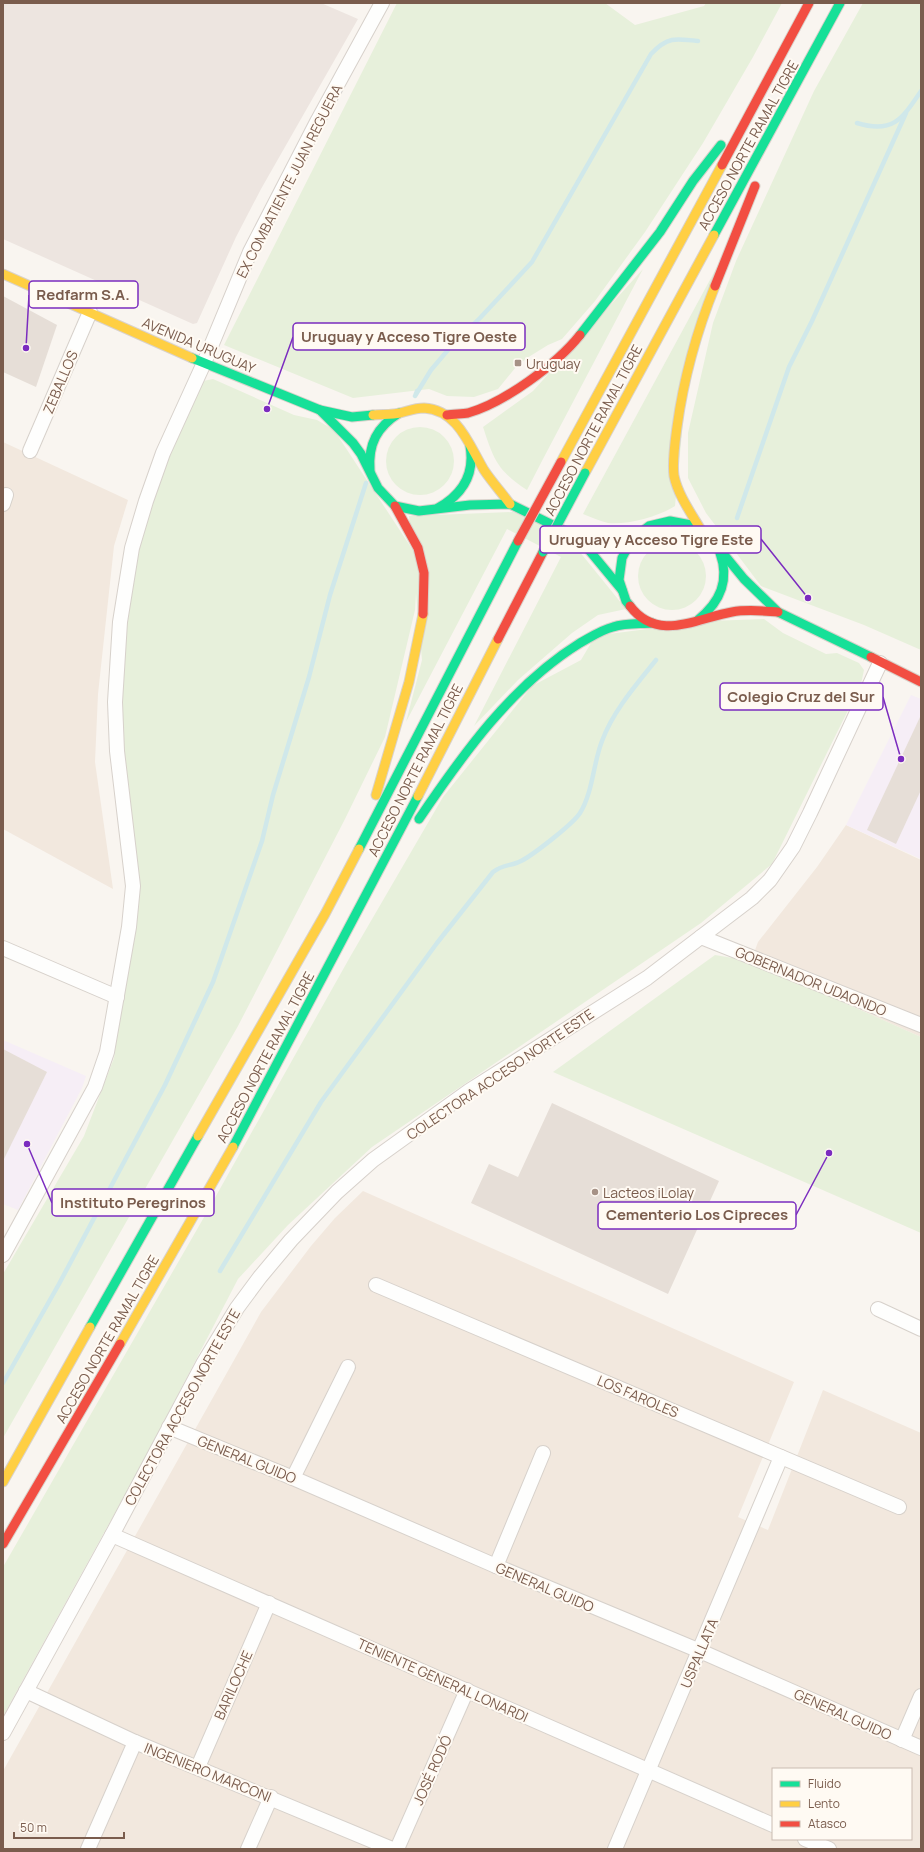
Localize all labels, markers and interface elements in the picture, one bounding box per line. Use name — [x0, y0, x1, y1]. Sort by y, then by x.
street label: ACCESO NORTE RAMAL TIGRE — [693, 57, 803, 233]
street label: EX COMBATIENTE JUAN REGUERA — [232, 81, 346, 281]
callout: Redfarm S.A. — [29, 281, 138, 308]
text: Redfarm S.A. — [36, 284, 130, 305]
street label: AVENIDA URUGUAY — [139, 313, 259, 378]
callout: Uruguay y Acceso Tigre Oeste — [293, 323, 525, 350]
text: Uruguay y Acceso Tigre Oeste — [301, 326, 517, 347]
street label: ACCESO NORTE RAMAL TIGRE — [540, 341, 646, 519]
street label: ZEBALLOS — [38, 347, 82, 416]
place label: Uruguay — [526, 354, 581, 373]
marker: Uruguay — [513, 358, 523, 368]
callout: Uruguay y Acceso Tigre Este — [540, 526, 761, 553]
text: Uruguay y Acceso Tigre Este — [549, 529, 753, 550]
street label: ACCESO NORTE RAMAL TIGRE — [363, 680, 467, 860]
callout: Colegio Cruz del Sur — [720, 683, 883, 710]
text: Colegio Cruz del Sur — [727, 686, 875, 707]
street label: GOBERNADOR UDAONDO — [732, 942, 890, 1020]
street label: ACCESO NORTE RAMAL TIGRE — [212, 968, 318, 1146]
street label: COLECTORA ACCESO NORTE ESTE — [403, 1004, 597, 1144]
place label: Lacteos iLolay — [603, 1183, 695, 1202]
marker: Lacteos iLolay — [590, 1187, 600, 1197]
callout: Instituto Peregrinos — [52, 1189, 214, 1216]
text: Instituto Peregrinos — [60, 1192, 206, 1213]
callout: Cementerio Los Cipreces — [598, 1202, 796, 1229]
text: Cementerio Los Cipreces — [606, 1204, 788, 1225]
street label: ACCESO NORTE RAMAL TIGRE — [51, 1251, 163, 1427]
street label: COLECTORA ACCESO NORTE ESTE — [120, 1305, 244, 1509]
street label: LOS FAROLES — [594, 1370, 682, 1422]
street label: GENERAL GUIDO — [195, 1431, 299, 1487]
street label: GENERAL GUIDO — [493, 1558, 597, 1616]
street label: USPALLATA — [676, 1615, 722, 1691]
street label: TENIENTE GENERAL LONARDI — [355, 1634, 531, 1726]
street label: BARILOCHE — [209, 1647, 257, 1723]
street label: GENERAL GUIDO — [791, 1684, 895, 1744]
street label: JOSÉ RODÓ — [408, 1732, 456, 1808]
street label: INGENIERO MARCONI — [142, 1738, 274, 1806]
legend — [772, 1768, 912, 1840]
text: Fluido — [808, 1775, 841, 1792]
text: Lento — [808, 1795, 840, 1812]
scale bar — [14, 1814, 124, 1840]
text: Atasco — [808, 1815, 847, 1832]
text: 50 m — [20, 1819, 47, 1836]

